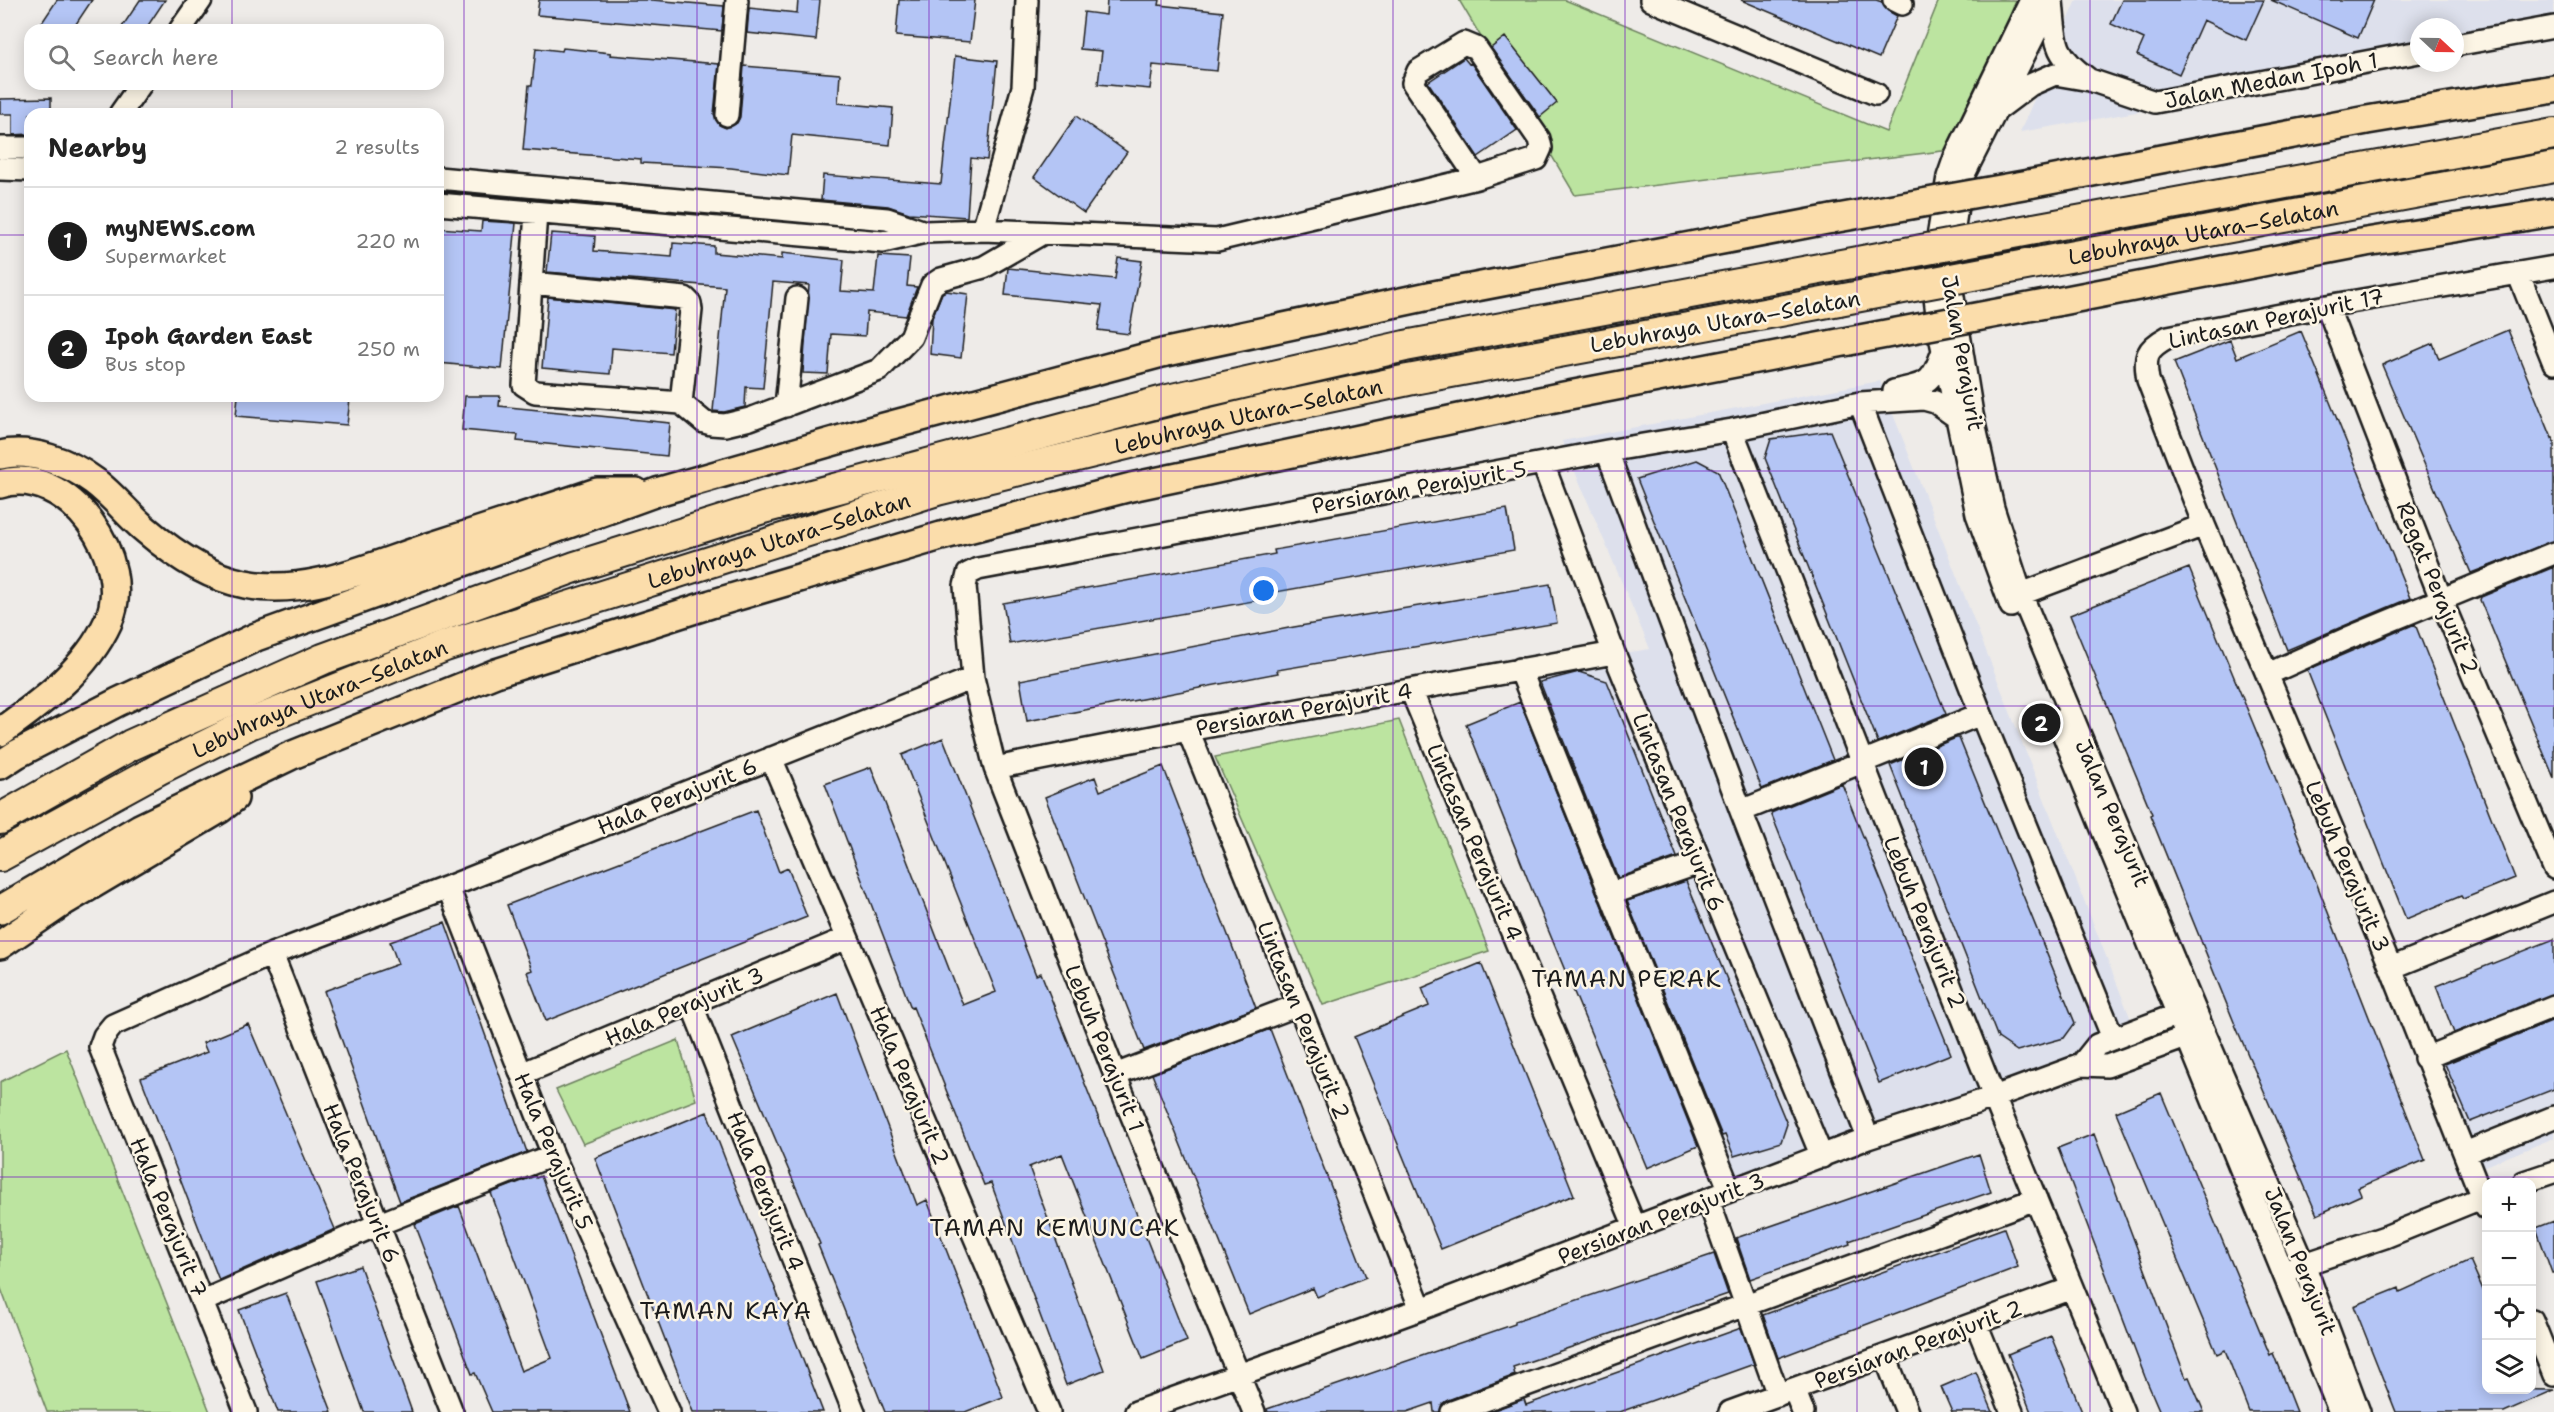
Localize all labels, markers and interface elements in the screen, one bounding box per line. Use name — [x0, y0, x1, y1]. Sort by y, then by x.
north arrow — [2410, 18, 2464, 72]
search box — [24, 24, 444, 90]
icon: search — [45, 41, 78, 74]
text: Search here — [93, 43, 219, 72]
street label: Jalan Medan Ipoh 1 — [2162, 46, 2380, 115]
text: Nearby — [48, 130, 147, 165]
text: 2 results — [334, 134, 420, 160]
street label: Lebuhraya Utara–Selatan — [2066, 193, 2341, 272]
text: myNEWS.com — [105, 214, 255, 243]
text: 1 — [63, 228, 72, 254]
text: 220 m — [356, 228, 420, 254]
text: Supermarket — [105, 243, 227, 269]
street label: Jalan Perajurit — [1935, 273, 1990, 433]
street label: Lintasan Perajurit 17 — [2166, 281, 2386, 355]
street label: Lebuhraya Utara–Selatan — [1588, 283, 1863, 360]
text: Ipoh Garden East — [105, 322, 313, 351]
text: 2 — [61, 336, 75, 362]
text: 250 m — [356, 336, 420, 362]
text: Bus stop — [105, 351, 186, 377]
street label: Lebuhraya Utara–Selatan — [1111, 372, 1385, 461]
street label: Persiaran Perajurit 5 — [1309, 454, 1529, 521]
street label: Lebuhraya Utara–Selatan — [644, 485, 914, 596]
street label: Regat Perajurit 2 — [2390, 498, 2485, 679]
your location — [1249, 576, 1278, 605]
street label: Lebuhraya Utara–Selatan — [187, 633, 452, 765]
street label: Persiaran Perajurit 4 — [1194, 676, 1415, 743]
pin: 2 — [2022, 700, 2060, 746]
street label: Lintasan Perajurit 6 — [1625, 709, 1732, 916]
street label: Jalan Perajurit — [2068, 735, 2157, 891]
street label: Lintasan Perajurit 4 — [1420, 739, 1529, 945]
pin: 1 — [1904, 744, 1944, 789]
street label: Hala Perajurit 6 — [593, 751, 761, 842]
street label: Lebuh Perajurit 3 — [2298, 776, 2397, 956]
street label: Lebuh Perajurit 2 — [1877, 832, 1972, 1013]
street label: Lintasan Perajurit 2 — [1250, 917, 1357, 1124]
street label: Hala Perajurit 3 — [600, 960, 768, 1053]
street label: Lebuh Perajurit 1 — [1058, 961, 1151, 1136]
district label: TAMAN PERAK — [1532, 963, 1722, 995]
street label: Hala Perajurit 2 — [863, 1001, 956, 1169]
street label: Hala Perajurit 5 — [507, 1068, 600, 1234]
street label: Hala Perajurit 6 — [316, 1099, 407, 1267]
street label: Hala Perajurit 4 — [720, 1107, 811, 1275]
street label: Hala Perajurit 7 — [123, 1133, 214, 1301]
street label: Persiaran Perajurit 3 — [1554, 1166, 1769, 1271]
map controls — [2482, 1178, 2536, 1394]
button: + — [2482, 1178, 2536, 1232]
street label: Jalan Perajurit — [2258, 1183, 2344, 1340]
district label: TAMAN KEMUNCAK — [930, 1212, 1180, 1244]
button: − — [2482, 1232, 2536, 1286]
button: locate — [2482, 1286, 2536, 1340]
street label: Persiaran Perajurit 2 — [1810, 1293, 2026, 1396]
district label: TAMAN KAYA — [639, 1295, 813, 1327]
button: layers — [2482, 1340, 2536, 1394]

